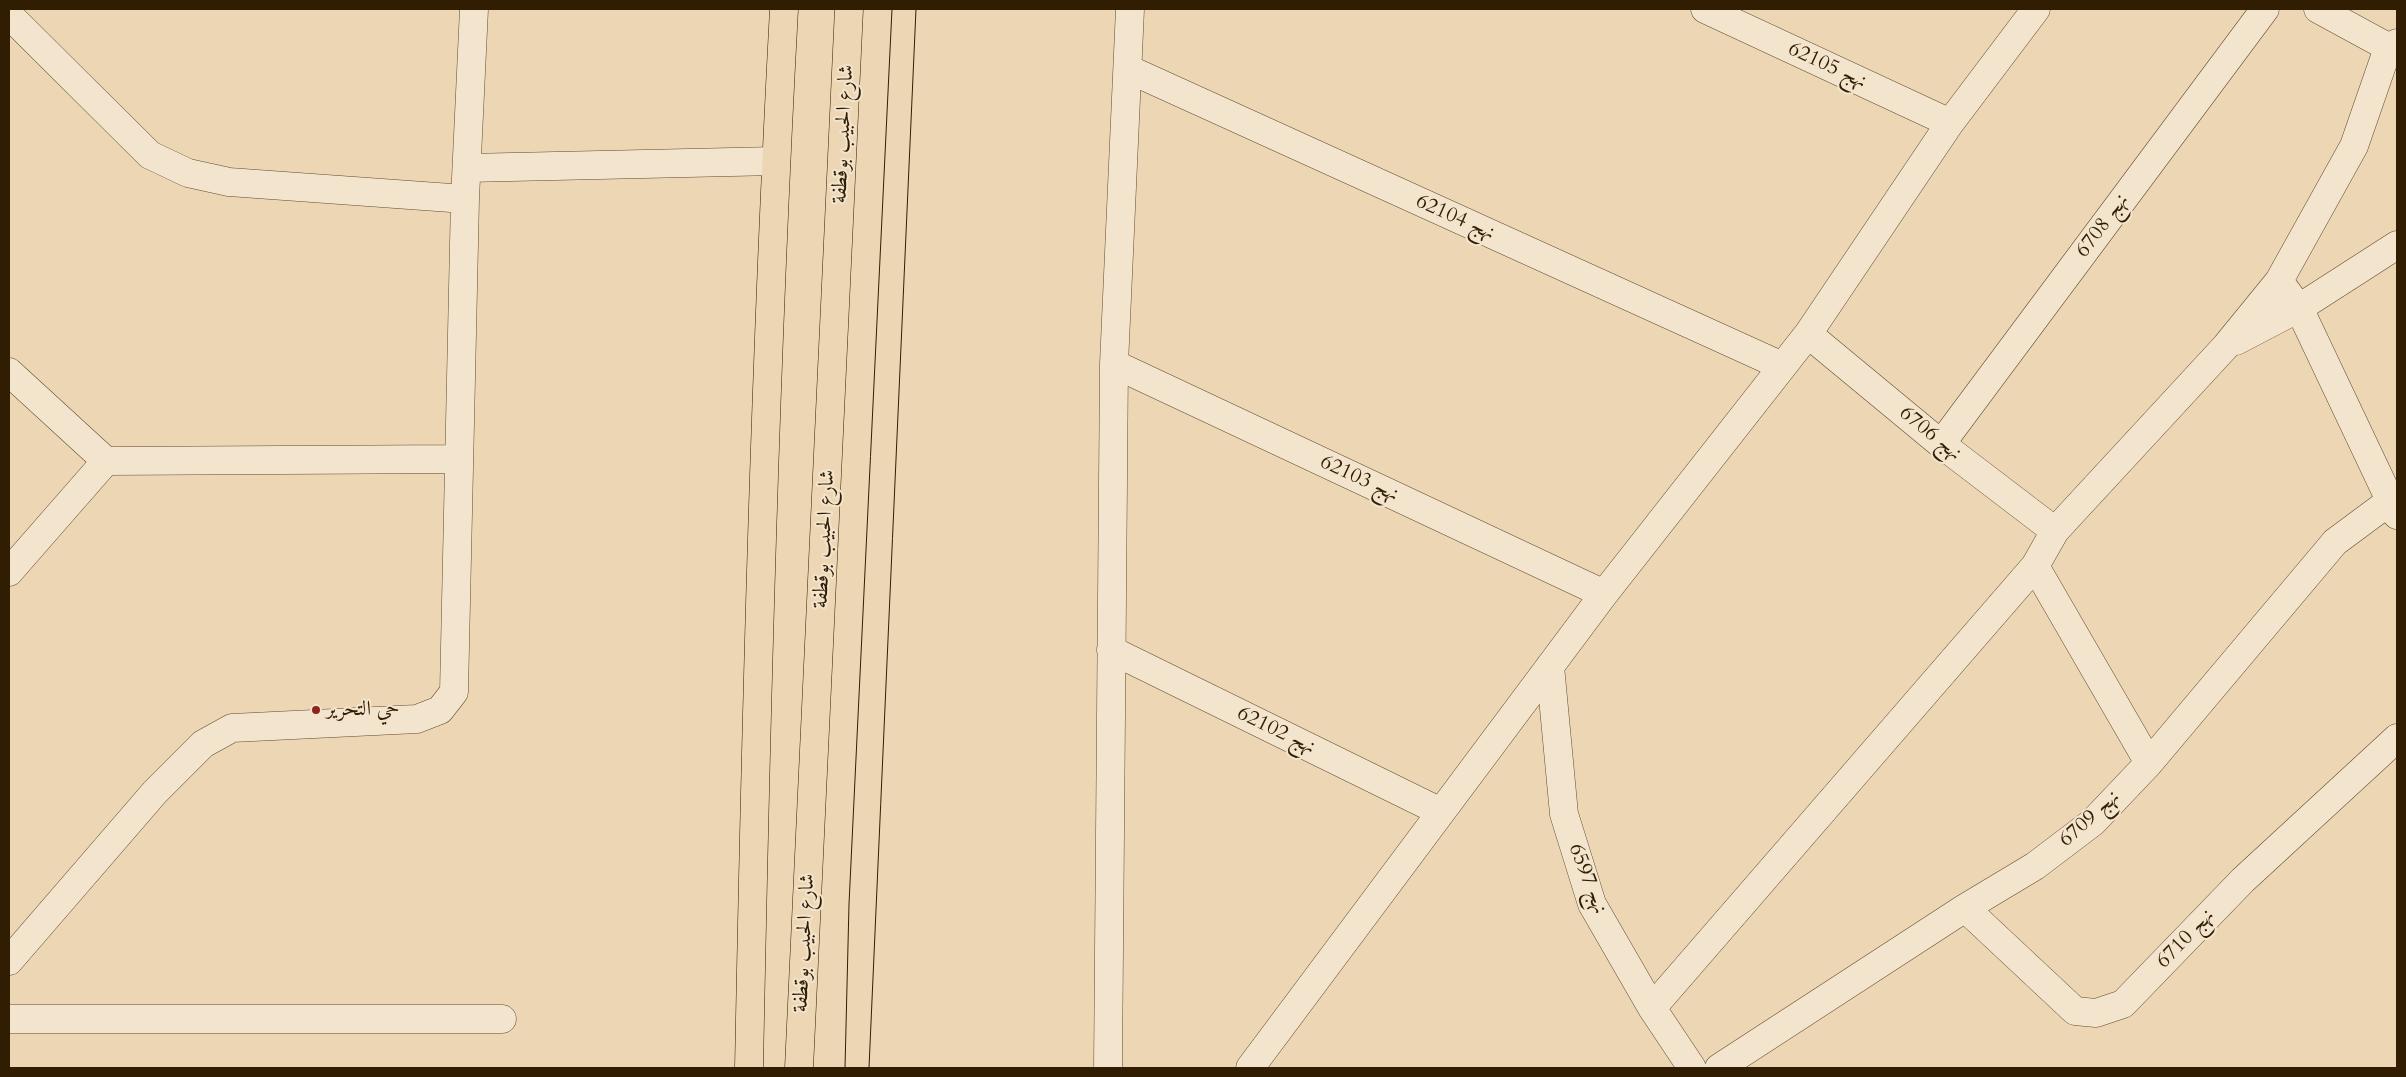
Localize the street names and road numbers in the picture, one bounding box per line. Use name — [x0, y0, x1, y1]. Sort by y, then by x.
street label: نهج 62105 — [1784, 37, 1870, 95]
street label: شارع الحبيب بوقطفة — [828, 64, 860, 204]
street label: نهج 62104 — [1412, 189, 1498, 247]
street label: نهج 6708 — [2071, 189, 2135, 263]
street label: نهج 6706 — [1894, 401, 1966, 467]
street label: نهج 62103 — [1316, 450, 1402, 508]
street label: شارع الحبيب بوقطفة — [809, 469, 841, 609]
street label: نهج 62102 — [1233, 701, 1319, 761]
street label: نهج 6709 — [2054, 785, 2126, 853]
street label: نهج 6597 — [1562, 840, 1612, 918]
street label: شارع الحبيب بوقطفة — [789, 873, 821, 1013]
street label: نهج 6710 — [2151, 904, 2221, 974]

